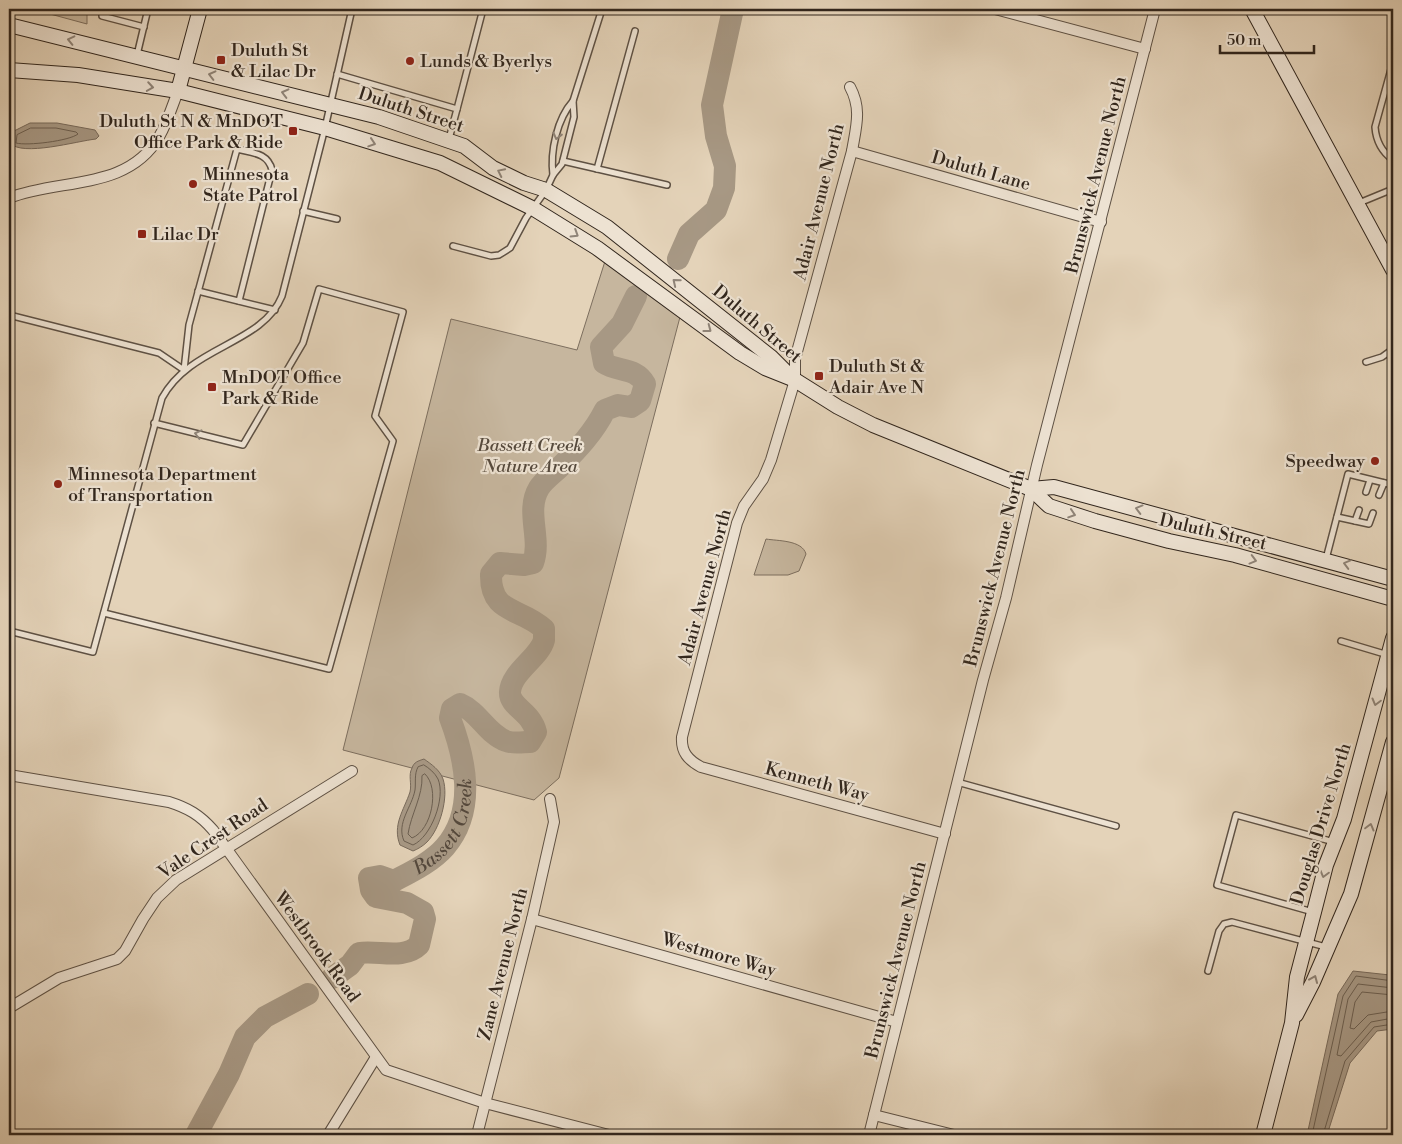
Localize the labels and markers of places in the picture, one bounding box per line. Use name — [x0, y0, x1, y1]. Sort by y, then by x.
place label: Duluth St & Lilac Dr — [231, 39, 316, 83]
place label: Lunds & Byerlys — [420, 50, 552, 73]
marker: Duluth St & Lilac Dr — [215, 54, 227, 66]
marker: Lunds & Byerlys — [404, 55, 416, 67]
place label: Duluth St N & MnDOT Office Park & Ride — [99, 110, 283, 154]
marker: Duluth St N & MnDOT Office Park & Ride — [287, 125, 299, 137]
place label: Minnesota State Patrol — [203, 163, 299, 207]
marker: Minnesota State Patrol — [187, 178, 199, 190]
place label: Lilac Dr — [152, 223, 219, 246]
marker: Lilac Dr — [136, 228, 148, 240]
place label: Duluth St & Adair Ave N — [828, 355, 925, 399]
place label: MnDOT Office Park & Ride — [222, 366, 342, 410]
marker: Duluth St & Adair Ave N — [813, 370, 825, 382]
marker: MnDOT Office Park & Ride — [206, 381, 218, 393]
place label: Speedway — [1285, 450, 1365, 473]
marker: Speedway — [1369, 455, 1381, 467]
place label: Minnesota Department of Transportation — [68, 463, 258, 507]
marker: Minnesota Department of Transportation — [52, 478, 64, 490]

